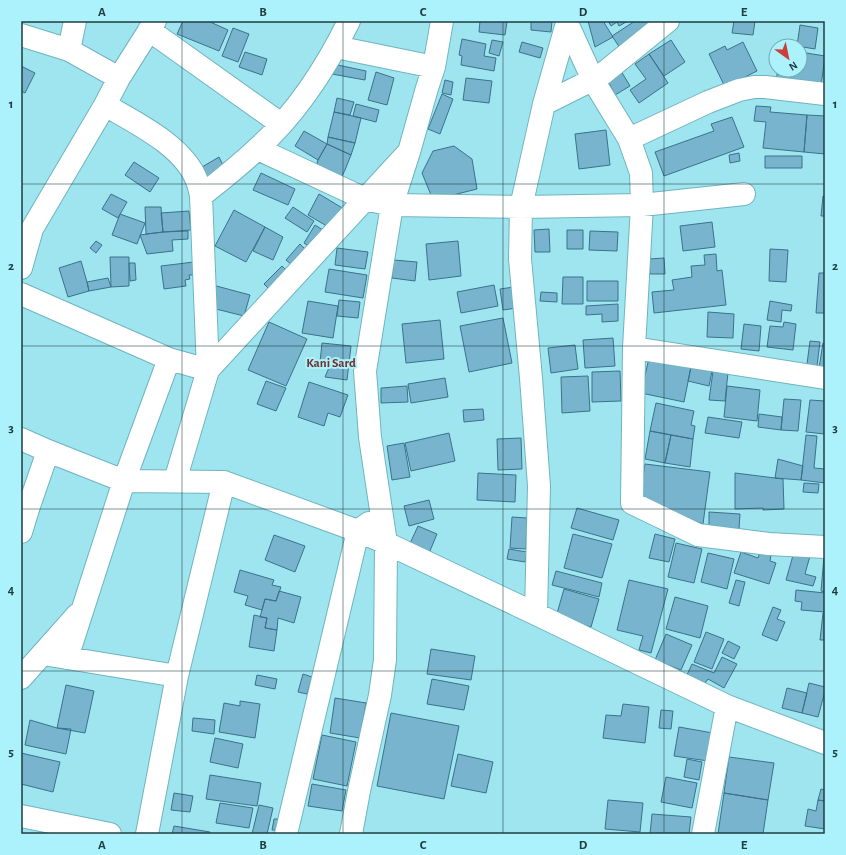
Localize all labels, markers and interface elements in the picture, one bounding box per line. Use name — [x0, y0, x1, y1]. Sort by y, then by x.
text: A — [98, 6, 106, 19]
text: B — [259, 6, 267, 19]
text: C — [420, 6, 427, 19]
text: D — [579, 6, 588, 19]
text: E — [741, 6, 748, 19]
north arrow — [768, 38, 808, 78]
text: N — [787, 59, 799, 73]
text: 1 — [9, 98, 13, 111]
text: 1 — [833, 98, 837, 111]
text: 2 — [8, 260, 14, 273]
text: 2 — [832, 260, 838, 273]
district label: Kani Sard — [306, 357, 356, 370]
text: 3 — [8, 422, 14, 435]
text: 3 — [832, 422, 838, 435]
text: 4 — [8, 584, 15, 597]
text: 4 — [832, 584, 839, 597]
text: 5 — [8, 746, 14, 759]
text: 5 — [832, 746, 838, 759]
text: A — [98, 839, 106, 852]
text: B — [259, 839, 267, 852]
text: C — [420, 839, 427, 852]
text: D — [579, 839, 588, 852]
text: E — [741, 839, 748, 852]

